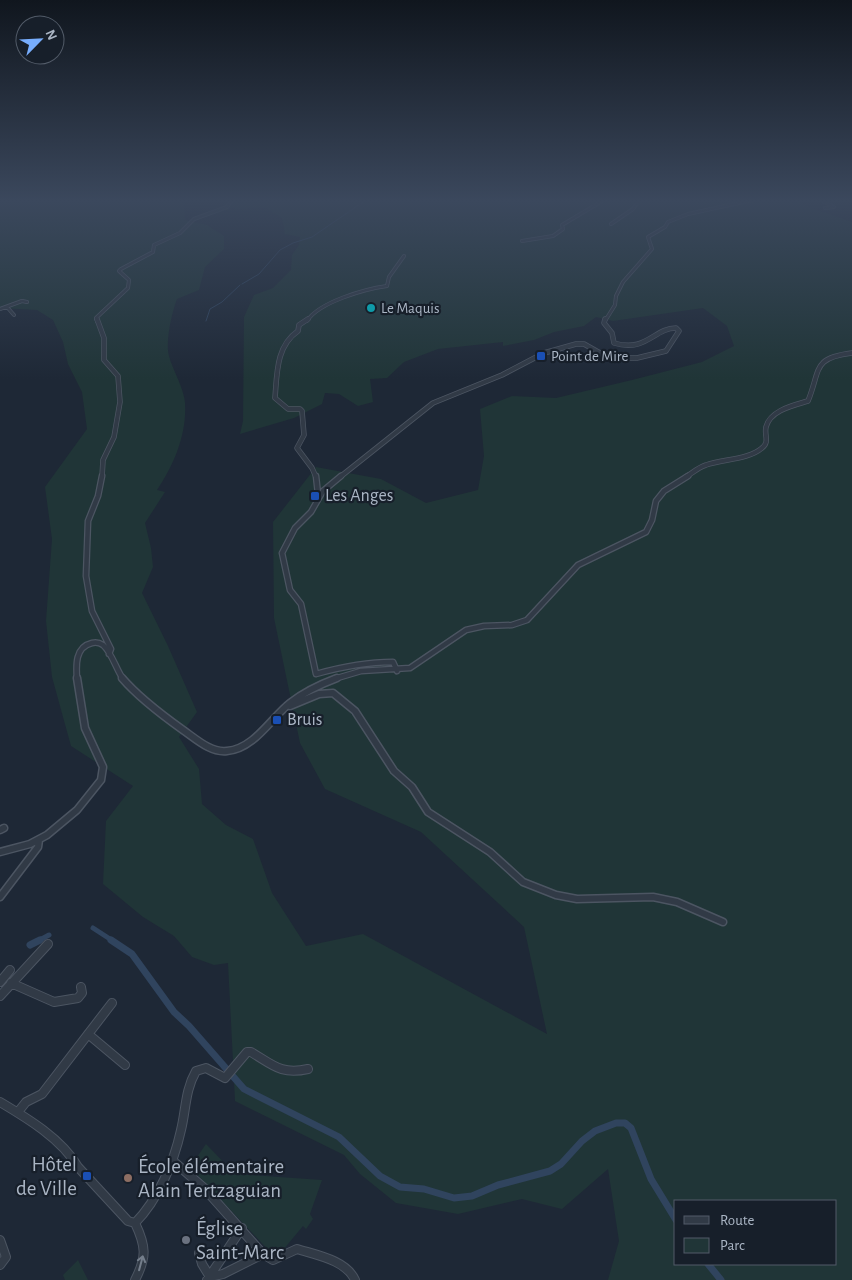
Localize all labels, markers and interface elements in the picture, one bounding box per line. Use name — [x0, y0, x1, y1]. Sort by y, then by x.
north arrow — [15, 15, 65, 65]
text: N — [43, 28, 59, 42]
place label: Le Maquis — [381, 301, 440, 316]
marker: Le Maquis — [365, 302, 377, 314]
place label: Point de Mire — [551, 349, 629, 364]
marker: Point de Mire — [535, 350, 547, 362]
place label: Les Anges — [325, 487, 393, 505]
marker: Les Anges — [309, 490, 321, 502]
place label: Bruis — [287, 711, 323, 729]
marker: Bruis — [271, 714, 283, 726]
place label: Hôtel de Ville — [16, 1154, 77, 1199]
place label: École élémentaire Alain Tertzaguian — [138, 1154, 284, 1201]
marker: Hôtel de Ville — [81, 1170, 93, 1182]
marker: École élémentaire Alain Tertzaguian — [122, 1172, 134, 1184]
legend — [674, 1200, 837, 1265]
text: Route — [720, 1213, 754, 1228]
place label: Église Saint-Marc — [196, 1216, 284, 1263]
marker: Église Saint-Marc — [180, 1234, 192, 1246]
text: Parc — [720, 1238, 745, 1253]
one-way arrow — [137, 1255, 146, 1271]

